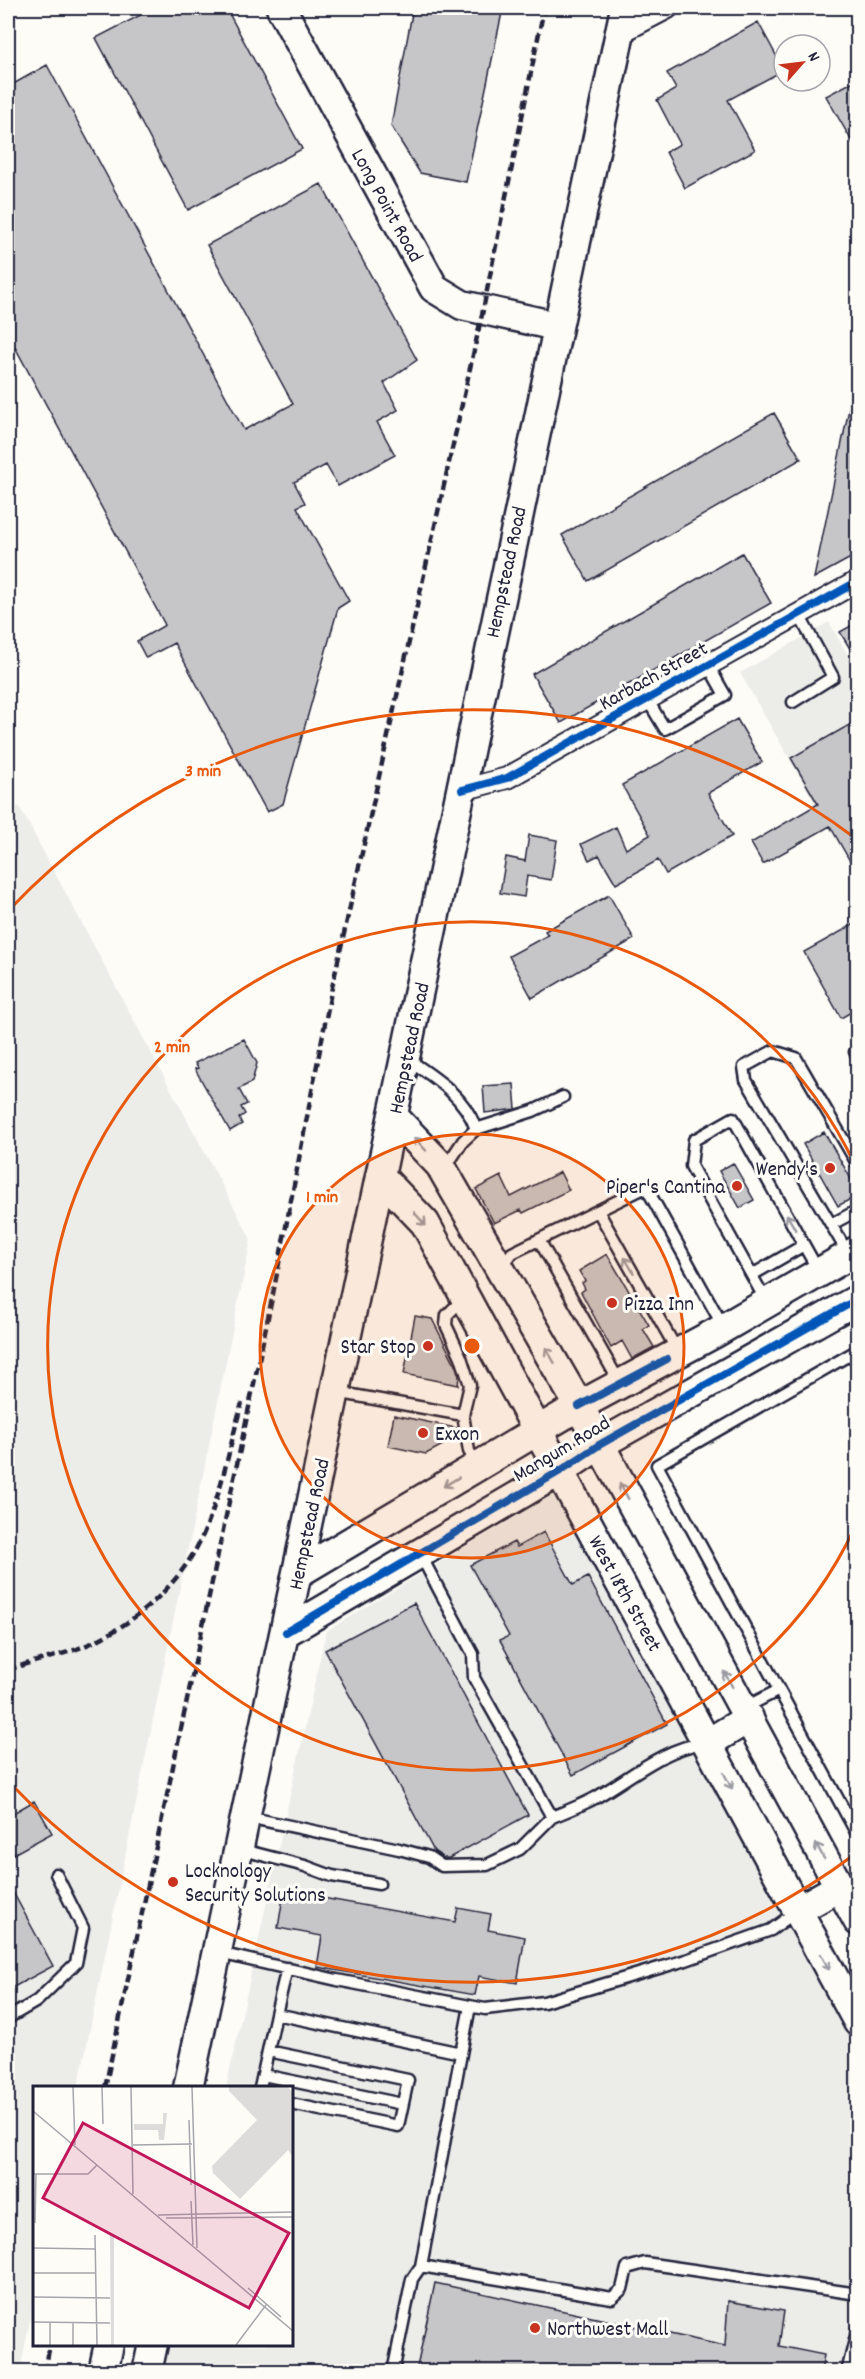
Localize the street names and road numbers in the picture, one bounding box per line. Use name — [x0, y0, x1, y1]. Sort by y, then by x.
street label: Long Point Road — [342, 144, 429, 269]
street label: Hempstead Road — [479, 504, 537, 641]
street label: Karbach Street — [595, 635, 715, 720]
street label: Hempstead Road — [382, 980, 440, 1117]
street label: Mangum Road — [508, 1410, 617, 1491]
street label: Hempstead Road — [282, 1456, 340, 1593]
street label: West 18th Street — [579, 1531, 668, 1658]

